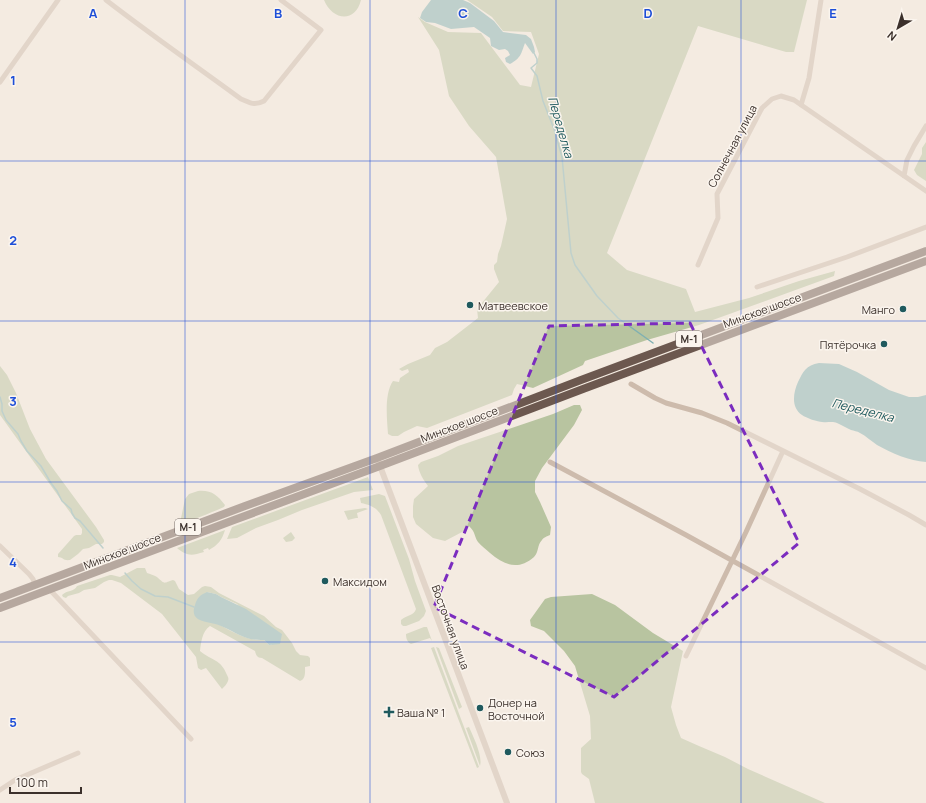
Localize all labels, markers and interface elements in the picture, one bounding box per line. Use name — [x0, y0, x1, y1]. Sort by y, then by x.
text: A — [89, 4, 98, 22]
text: B — [274, 4, 282, 22]
text: C — [458, 4, 468, 22]
text: D — [643, 4, 653, 22]
text: E — [829, 4, 837, 22]
north arrow — [878, 8, 918, 48]
text: N — [884, 28, 899, 45]
text: 1 — [10, 71, 16, 89]
water label: Переделка — [544, 94, 578, 161]
street label: Солнечная улица — [704, 102, 760, 190]
text: 2 — [9, 231, 17, 249]
street label: Минское шоссе — [721, 289, 804, 331]
place label: Матвеевское — [478, 298, 549, 313]
marker: Матвеевское — [465, 300, 475, 310]
place label: Манго — [862, 302, 895, 317]
marker: Манго — [898, 304, 908, 314]
road number: М-1 — [676, 331, 702, 347]
place label: Пятёрочка — [820, 337, 876, 352]
marker: Пятёрочка — [879, 339, 889, 349]
text: 3 — [9, 392, 17, 410]
water label: Переделка — [830, 394, 897, 426]
street label: Минское шоссе — [418, 402, 500, 446]
road number: М-1 — [175, 519, 201, 535]
street label: Минское шоссе — [81, 529, 163, 573]
text: 4 — [9, 553, 17, 571]
place label: Максидом — [333, 574, 387, 589]
marker: Максидом — [320, 576, 330, 586]
street label: Восточная улица — [429, 583, 473, 671]
place label: Донер на Восточной — [488, 695, 544, 723]
marker: Донер на Восточной — [475, 703, 485, 713]
place label: Ваша № 1 — [397, 705, 445, 720]
marker: Ваша № 1 — [384, 707, 394, 717]
text: 5 — [9, 713, 17, 731]
place label: Союз — [516, 745, 545, 760]
marker: Союз — [503, 747, 513, 757]
scale bar — [10, 769, 81, 795]
text: 100 m — [16, 774, 48, 791]

